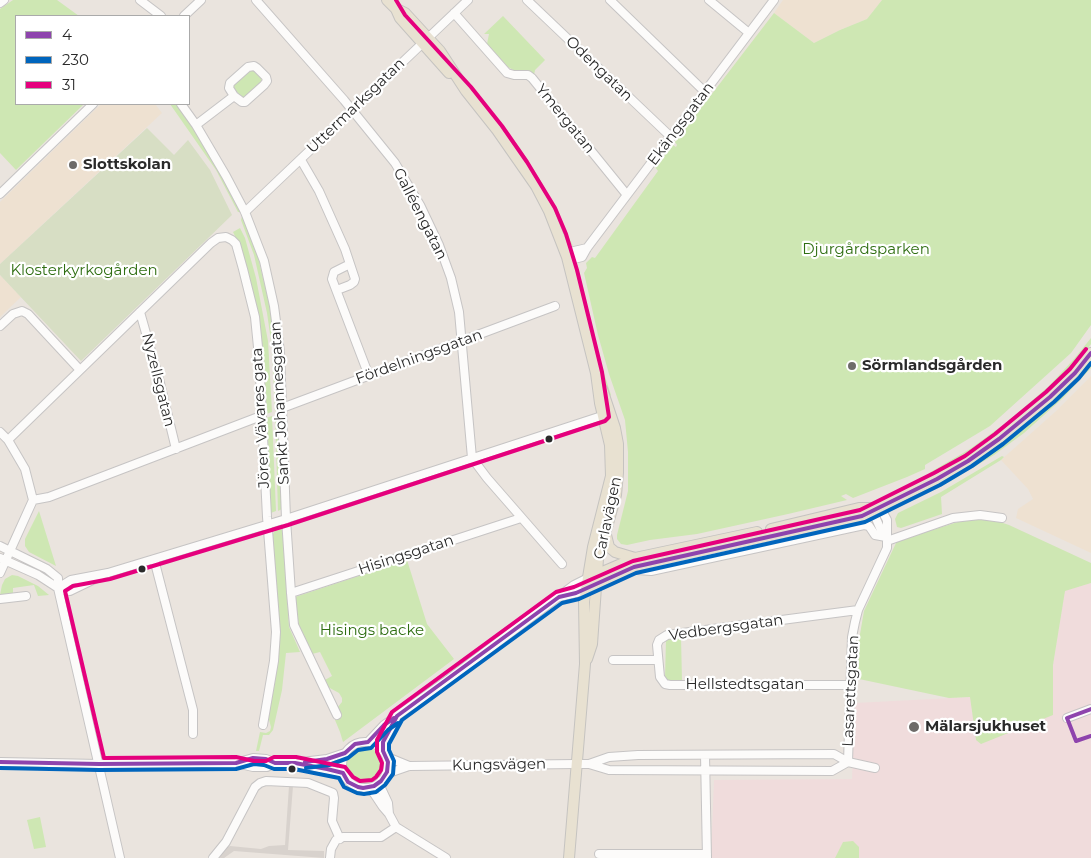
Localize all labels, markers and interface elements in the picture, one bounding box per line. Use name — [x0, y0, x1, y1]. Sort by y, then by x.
legend — [15, 15, 190, 105]
text: 4 — [62, 25, 72, 44]
street label: Odengatan — [562, 33, 636, 105]
text: 230 — [62, 50, 89, 69]
street label: Uttermarksgatan — [303, 55, 409, 157]
text: 31 — [62, 75, 76, 94]
street label: Ekängsgatan — [644, 79, 718, 169]
street label: Ymergatan — [532, 81, 598, 157]
place label: Slottskolan — [83, 156, 171, 174]
marker: Slottskolan — [67, 159, 79, 171]
street label: Galléengatan — [389, 165, 451, 263]
park label: Djurgårdsparken — [802, 241, 930, 259]
park label: Klosterkyrkogården — [10, 262, 158, 280]
street label: Sankt Johannesgatan — [267, 321, 293, 485]
street label: Fördelningsgatan — [353, 326, 485, 388]
street label: Nyzellsgatan — [138, 331, 178, 429]
street label: Jören Vävares gata — [248, 347, 274, 489]
place label: Sörmlandsgården — [862, 357, 1002, 375]
marker: Sörmlandsgården — [846, 360, 858, 372]
unlabelled marker — [544, 434, 554, 444]
street label: Carlavägen — [590, 475, 626, 561]
street label: Hisingsgatan — [356, 531, 456, 579]
unlabelled marker — [137, 564, 147, 574]
street label: Vedbergsgatan — [668, 611, 784, 645]
park label: Hisings backe — [320, 622, 424, 640]
street label: Lasarettsgatan — [839, 635, 863, 747]
street label: Hellstedtsgatan — [686, 676, 804, 694]
place label: Mälarsjukhuset — [925, 718, 1046, 736]
marker: Mälarsjukhuset — [907, 720, 921, 734]
street label: Kungsvägen — [452, 755, 546, 775]
unlabelled marker — [287, 764, 297, 774]

